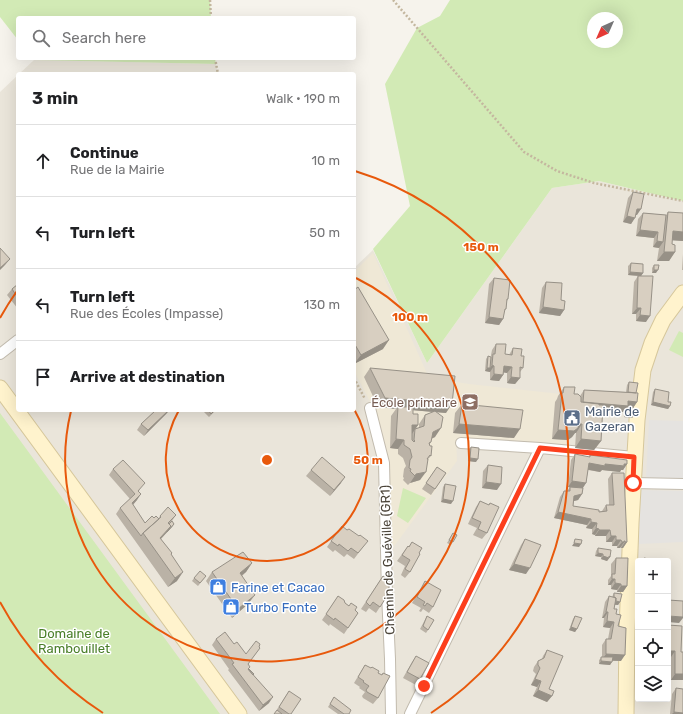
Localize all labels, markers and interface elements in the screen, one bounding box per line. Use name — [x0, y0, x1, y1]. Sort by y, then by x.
north arrow — [587, 12, 623, 48]
search box — [16, 16, 356, 60]
icon: search — [30, 27, 52, 49]
text: Search here — [62, 29, 146, 47]
text: 3 min — [32, 88, 78, 108]
text: Walk · 190 m — [266, 91, 340, 106]
text: Continue — [70, 144, 139, 162]
icon: ahead — [32, 150, 54, 172]
text: 10 m — [311, 153, 340, 168]
text: Rue de la Mairie — [70, 162, 165, 177]
icon: left — [32, 222, 54, 244]
text: Turn left — [70, 224, 135, 242]
text: 50 m — [309, 225, 340, 240]
text: 150 m — [463, 240, 499, 254]
text: Turn left — [70, 288, 135, 306]
icon: left — [32, 294, 54, 316]
text: 130 m — [304, 297, 340, 312]
text: Rue des Écoles (Impasse) — [70, 306, 223, 321]
text: 100 m — [392, 310, 428, 324]
icon: arrive — [32, 366, 54, 388]
text: Arrive at destination — [70, 368, 225, 386]
school or university icon: École primaire — [460, 392, 480, 412]
place label: École primaire — [371, 395, 457, 410]
place label: Mairie de Gazeran — [585, 404, 639, 434]
public building icon: Mairie de Gazeran — [562, 408, 582, 428]
centre of rings — [260, 453, 274, 467]
text: 50 m — [353, 453, 383, 467]
route start — [624, 474, 642, 492]
street label: Chemin de Guéville (GR1) — [377, 485, 398, 635]
map controls — [635, 558, 671, 702]
button: + — [635, 558, 671, 594]
shop icon: Farine et Cacao — [208, 577, 228, 597]
place label: Farine et Cacao — [231, 580, 325, 595]
button: − — [635, 594, 671, 630]
shop icon: Turbo Fonte — [221, 597, 241, 617]
place label: Turbo Fonte — [244, 600, 317, 615]
park label: Domaine de Rambouillet — [38, 626, 110, 656]
button: locate — [635, 630, 671, 666]
button: layers — [635, 666, 671, 702]
route end — [415, 677, 433, 695]

